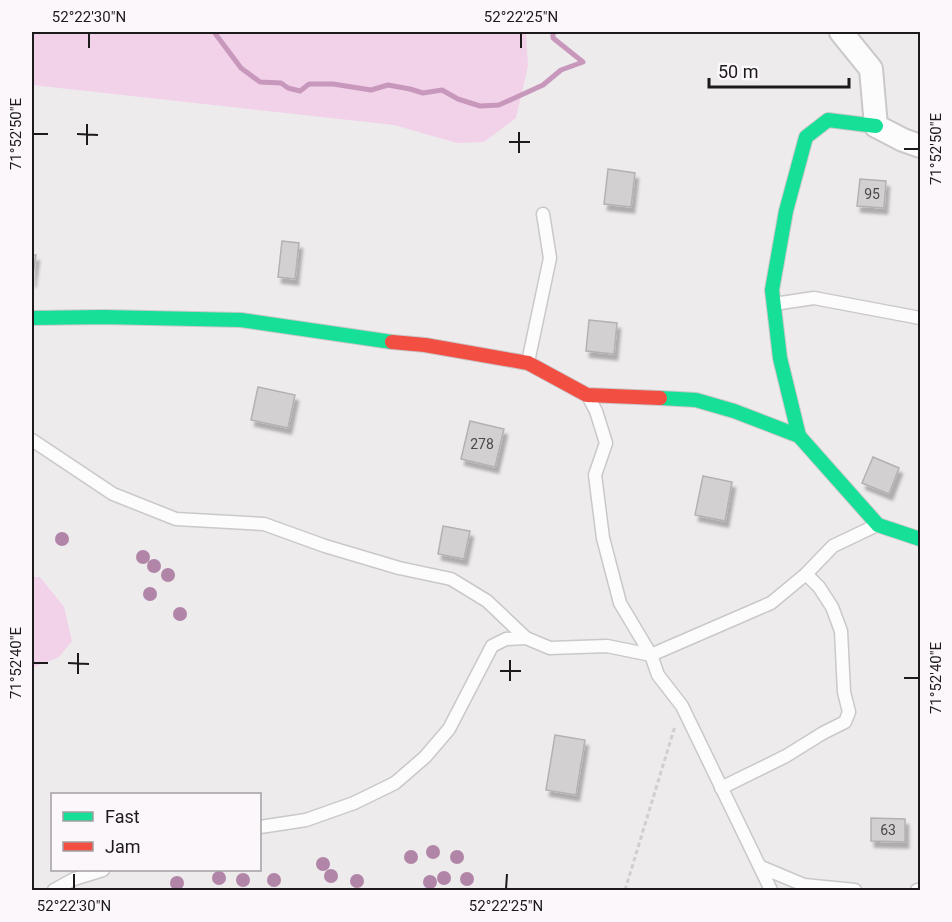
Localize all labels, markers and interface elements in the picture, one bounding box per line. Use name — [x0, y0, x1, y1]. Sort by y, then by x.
text: 52°22'30"N — [52, 8, 126, 26]
text: 52°22'25"N — [484, 8, 558, 26]
scale bar — [709, 51, 848, 89]
text: 50 m — [718, 61, 758, 82]
text: 71°52'50"E — [7, 97, 25, 170]
text: 71°52'50"E — [927, 112, 945, 185]
house number: 95 — [864, 186, 880, 202]
house number: 278 — [470, 436, 494, 452]
text: 71°52'40"E — [7, 626, 25, 699]
text: 71°52'40"E — [927, 641, 945, 714]
legend — [51, 793, 261, 871]
text: Fast — [105, 806, 140, 827]
house number: 63 — [880, 822, 896, 838]
text: Jam — [105, 836, 141, 857]
text: 52°22'30"N — [37, 897, 111, 915]
text: 52°22'25"N — [469, 897, 543, 915]

